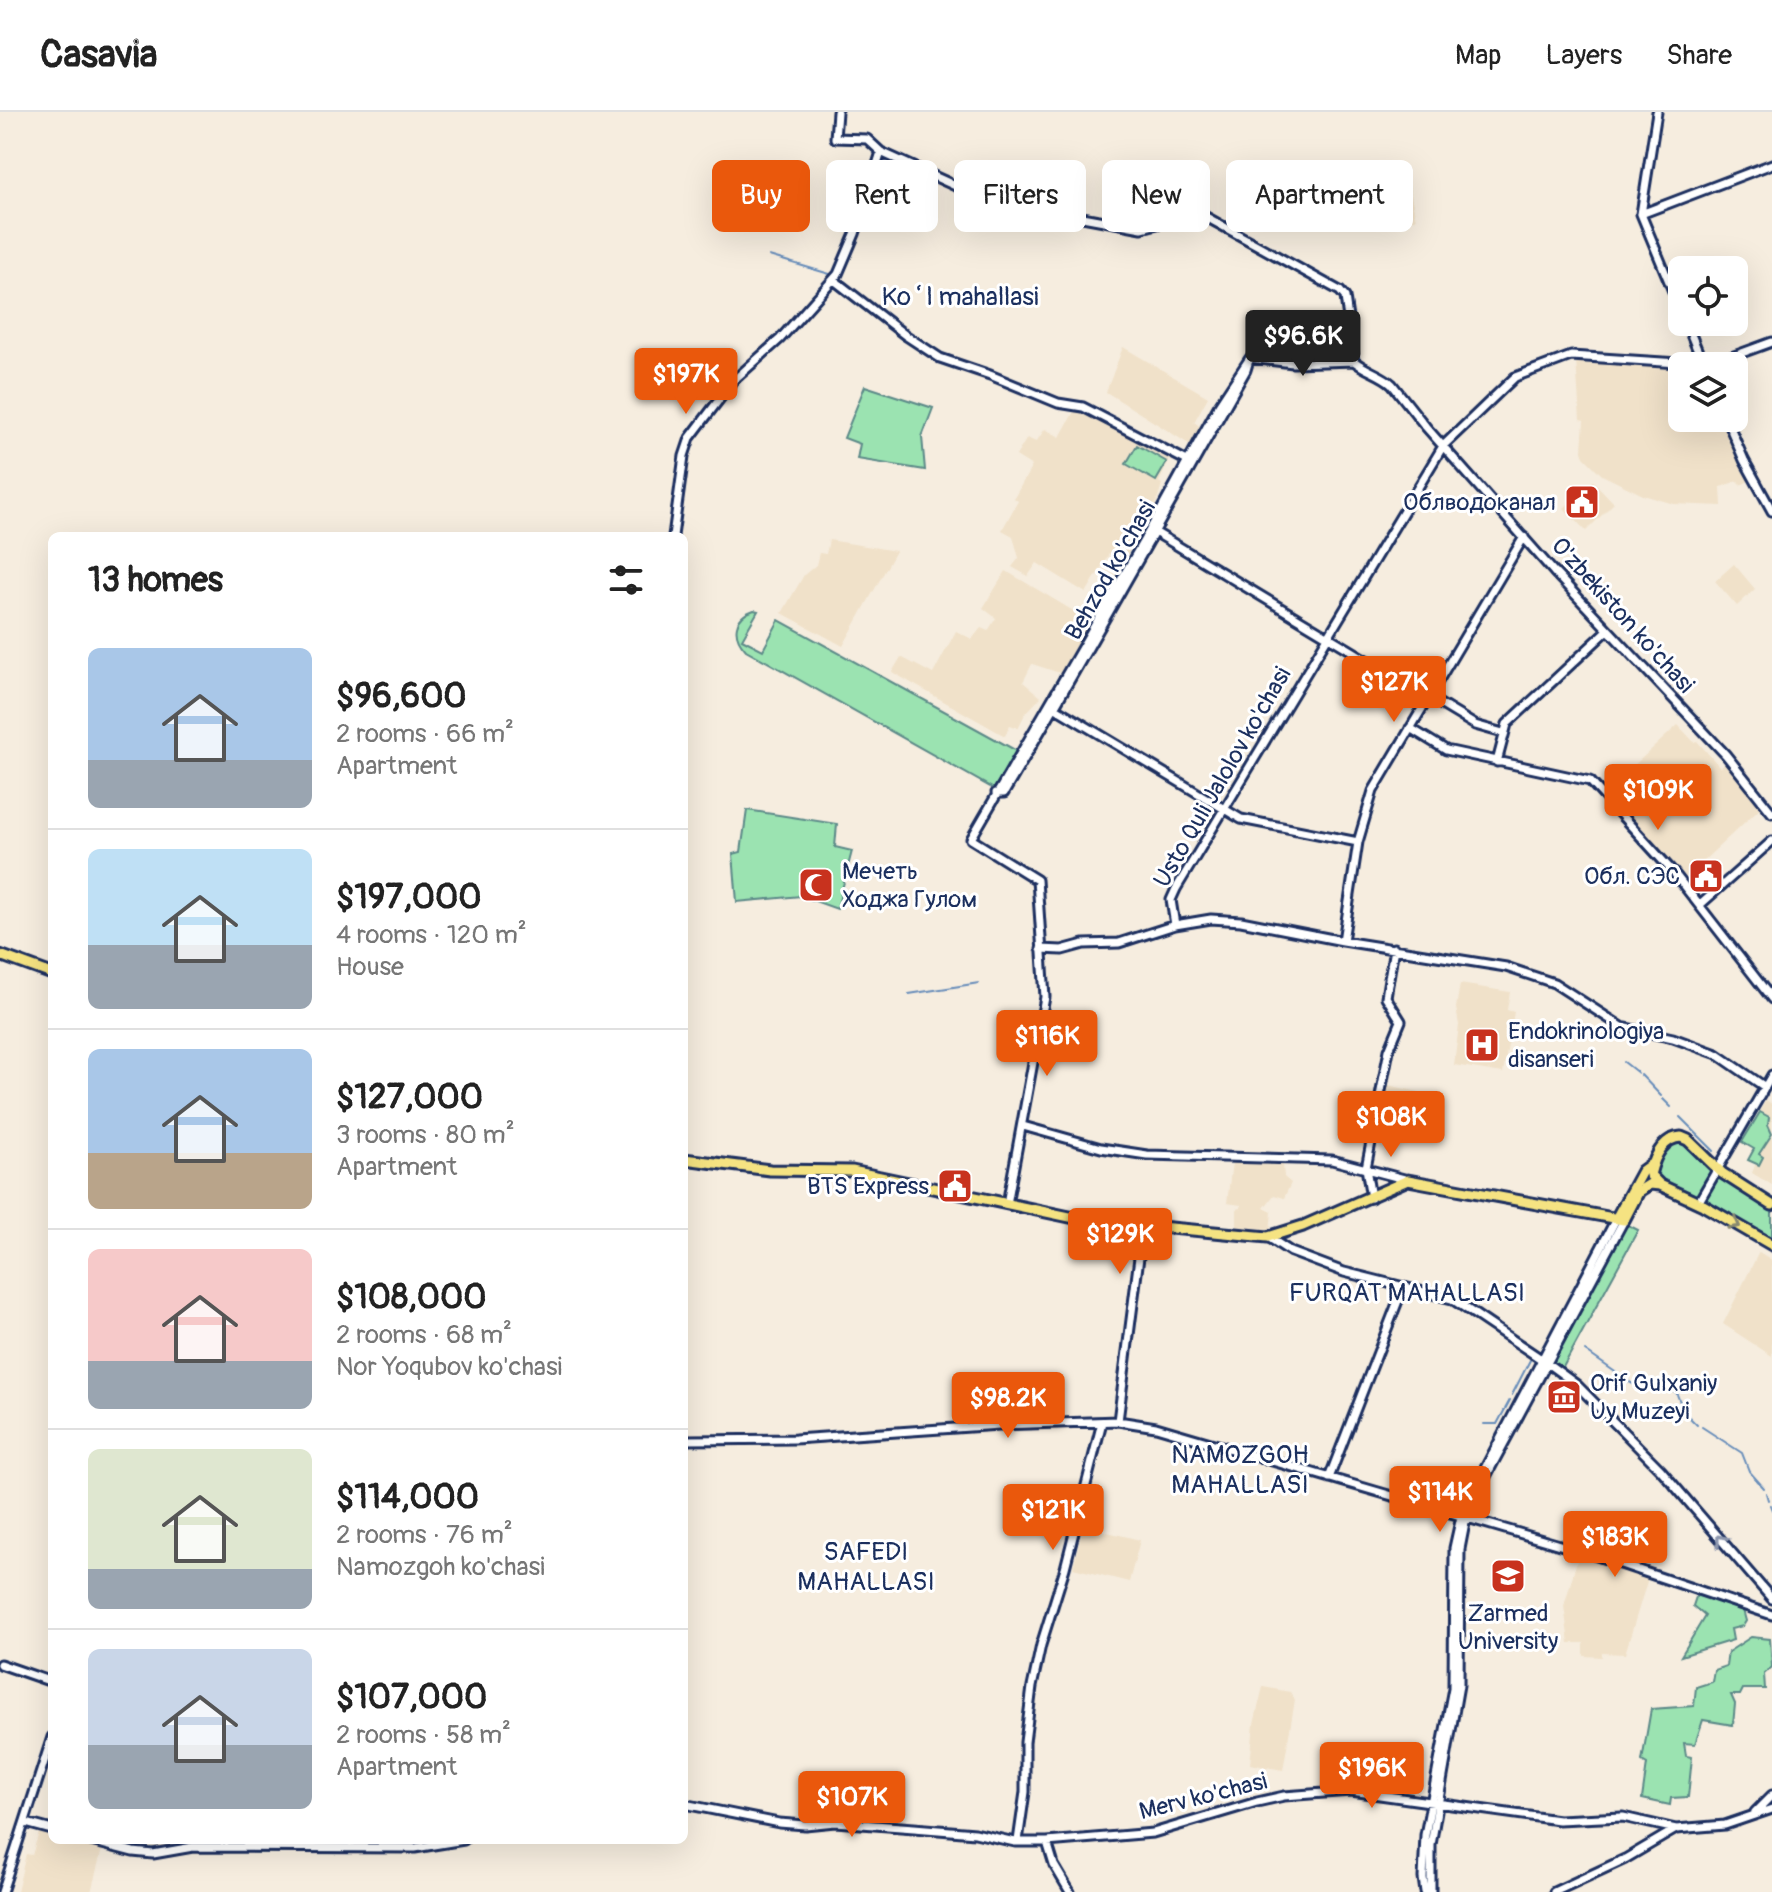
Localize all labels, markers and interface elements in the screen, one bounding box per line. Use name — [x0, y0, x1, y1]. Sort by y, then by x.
text: Casavia — [40, 31, 157, 79]
text: Map — [1455, 38, 1501, 73]
text: Layers — [1545, 38, 1622, 73]
text: Share — [1666, 38, 1732, 73]
chip: Buy — [712, 160, 810, 232]
chip: Rent — [826, 160, 938, 232]
chip: Filters — [954, 160, 1086, 232]
chip: New — [1102, 160, 1210, 232]
chip: Apartment — [1226, 160, 1413, 232]
map controls — [1668, 256, 1748, 432]
button: locate — [1668, 256, 1748, 336]
district label: Koʻl mahallasi — [881, 281, 1039, 313]
pin: $96.6K — [1238, 310, 1368, 378]
text: $96.6K — [1263, 320, 1343, 352]
pin: $197K — [630, 348, 742, 416]
button: layers — [1668, 352, 1748, 432]
text: $197K — [652, 358, 720, 390]
public building icon: Облводоканал — [1563, 483, 1601, 521]
place label: Облводоканал — [1403, 488, 1556, 517]
street label: Behzod ko'chasi — [1059, 495, 1162, 645]
street label: O'zbekiston ko'chasi — [1545, 532, 1700, 699]
icon: filters — [604, 558, 648, 602]
text: 13 homes — [88, 559, 223, 602]
pin: $127K — [1338, 656, 1450, 724]
street label: Usto Quli Jalolov ko'chasi — [1148, 662, 1297, 893]
text: $127K — [1360, 666, 1428, 698]
text: $96,600 — [336, 675, 467, 718]
icon: home — [152, 680, 248, 776]
text: 2 rooms · 66 m² — [336, 718, 514, 750]
text: Apartment — [336, 750, 457, 782]
pin: $109K — [1602, 764, 1714, 832]
text: $109K — [1622, 774, 1694, 806]
place label: Мечеть Ходжа Гулом — [842, 857, 977, 914]
public building icon: Обл. СЭС — [1687, 857, 1725, 895]
place label: Обл. СЭС — [1584, 862, 1680, 891]
mosque icon: Мечеть Ходжа Гулом — [797, 866, 835, 904]
text: $197,000 — [336, 876, 482, 919]
icon: home — [152, 881, 248, 977]
text: 4 rooms · 120 m² — [336, 919, 527, 951]
text: House — [336, 951, 404, 983]
pin: $116K — [991, 1010, 1103, 1078]
place label: Endokrinologiya disanseri — [1508, 1017, 1664, 1074]
text: $116K — [1014, 1020, 1080, 1052]
hospital icon: Endokrinologiya disanseri — [1463, 1026, 1501, 1064]
text: $127,000 — [336, 1076, 483, 1119]
icon: home — [152, 1081, 248, 1177]
pin: $108K — [1335, 1091, 1447, 1159]
text: $108K — [1356, 1101, 1426, 1133]
text: 3 rooms · 80 m² — [336, 1119, 515, 1151]
text: Apartment — [336, 1151, 457, 1183]
public building icon: BTS Express — [936, 1167, 974, 1205]
place label: BTS Express — [807, 1172, 929, 1201]
pin: $129K — [1064, 1208, 1176, 1276]
one-way arrow — [1727, 1214, 1741, 1229]
text: $129K — [1086, 1218, 1154, 1250]
text: $108,000 — [336, 1276, 486, 1319]
district label: FURQAT MAHALLASI — [1289, 1277, 1525, 1309]
icon: home — [152, 1281, 248, 1377]
text: 2 rooms · 68 m² — [336, 1319, 512, 1351]
text: Nor Yoqubov ko'chasi — [336, 1351, 562, 1383]
place label: Orif Gulxaniy Uy Muzeyi — [1590, 1369, 1717, 1426]
pin: $98.2K — [943, 1372, 1073, 1440]
museum icon: Orif Gulxaniy Uy Muzeyi — [1545, 1378, 1583, 1416]
text: $98.2K — [970, 1382, 1046, 1414]
district label: NAMOZGOH MAHALLASI — [1171, 1439, 1309, 1501]
pin: $114K — [1384, 1466, 1496, 1534]
text: $114,000 — [336, 1476, 479, 1519]
text: $114K — [1407, 1476, 1473, 1508]
icon: home — [152, 1481, 248, 1577]
pin: $121K — [997, 1484, 1109, 1552]
text: $121K — [1021, 1494, 1085, 1526]
pin: $183K — [1559, 1511, 1671, 1579]
text: 2 rooms · 76 m² — [336, 1519, 513, 1551]
text: $183K — [1581, 1521, 1649, 1553]
one-way arrow — [1716, 1535, 1731, 1549]
district label: SAFEDI MAHALLASI — [797, 1536, 935, 1598]
text: Namozgoh ko'chasi — [336, 1551, 545, 1583]
school or university icon: Zarmed University — [1489, 1557, 1527, 1595]
place label: Zarmed University — [1458, 1599, 1558, 1656]
text: $107,000 — [336, 1676, 487, 1719]
icon: home — [152, 1681, 248, 1777]
text: 2 rooms · 58 m² — [336, 1719, 511, 1751]
pin: $196K — [1316, 1742, 1428, 1810]
text: Apartment — [336, 1751, 457, 1783]
text: $196K — [1338, 1752, 1406, 1784]
street label: Merv ko'chasi — [1136, 1767, 1270, 1826]
pin: $107K — [796, 1771, 908, 1839]
text: $107K — [816, 1781, 888, 1813]

